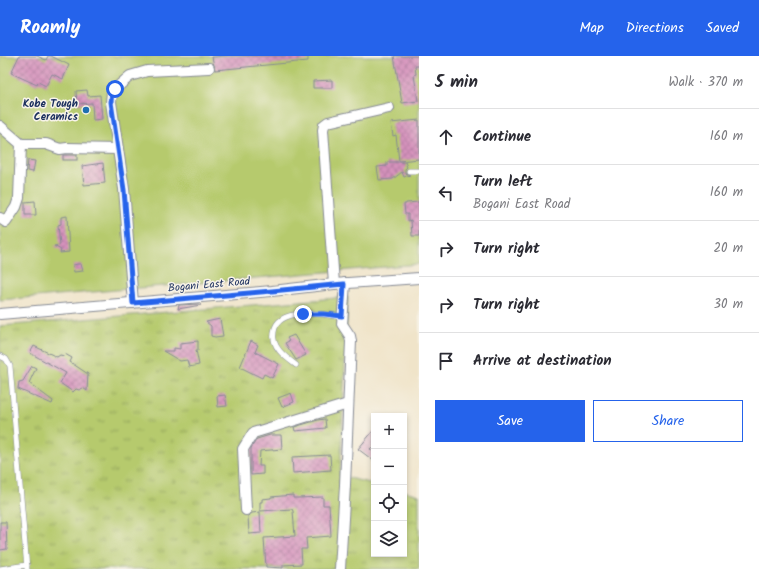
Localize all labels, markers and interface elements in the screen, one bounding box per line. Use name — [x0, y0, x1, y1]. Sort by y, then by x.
text: Roamly — [20, 13, 80, 43]
text: Map — [579, 17, 604, 39]
text: Directions — [626, 17, 684, 39]
text: Saved — [706, 17, 739, 39]
text: 5 min — [435, 69, 478, 96]
text: Walk · 370 m — [668, 72, 743, 93]
route start — [106, 80, 124, 98]
place label: Kobe Tough Ceramics — [23, 95, 79, 126]
marker: Kobe Tough Ceramics — [81, 105, 91, 115]
text: Continue — [473, 125, 531, 149]
icon: ahead — [435, 126, 457, 148]
text: 160 m — [710, 126, 743, 147]
text: Turn left — [473, 170, 533, 194]
icon: left — [435, 182, 457, 204]
text: 160 m — [710, 182, 743, 203]
text: Bogani East Road — [473, 194, 570, 215]
text: Turn right — [473, 237, 540, 261]
icon: right — [435, 238, 457, 260]
text: 20 m — [713, 238, 743, 259]
street label: Bogani East Road — [167, 272, 251, 298]
text: Turn right — [473, 293, 540, 317]
icon: right — [435, 294, 457, 316]
text: 30 m — [714, 294, 743, 315]
route end — [294, 305, 312, 323]
text: Arrive at destination — [473, 349, 612, 373]
icon: arrive — [435, 350, 457, 372]
button: Save — [435, 400, 585, 442]
button: Share — [593, 400, 743, 442]
map controls — [371, 413, 407, 557]
button: + — [371, 413, 407, 449]
button: − — [371, 449, 407, 485]
button: locate — [371, 485, 407, 521]
button: layers — [371, 521, 407, 557]

